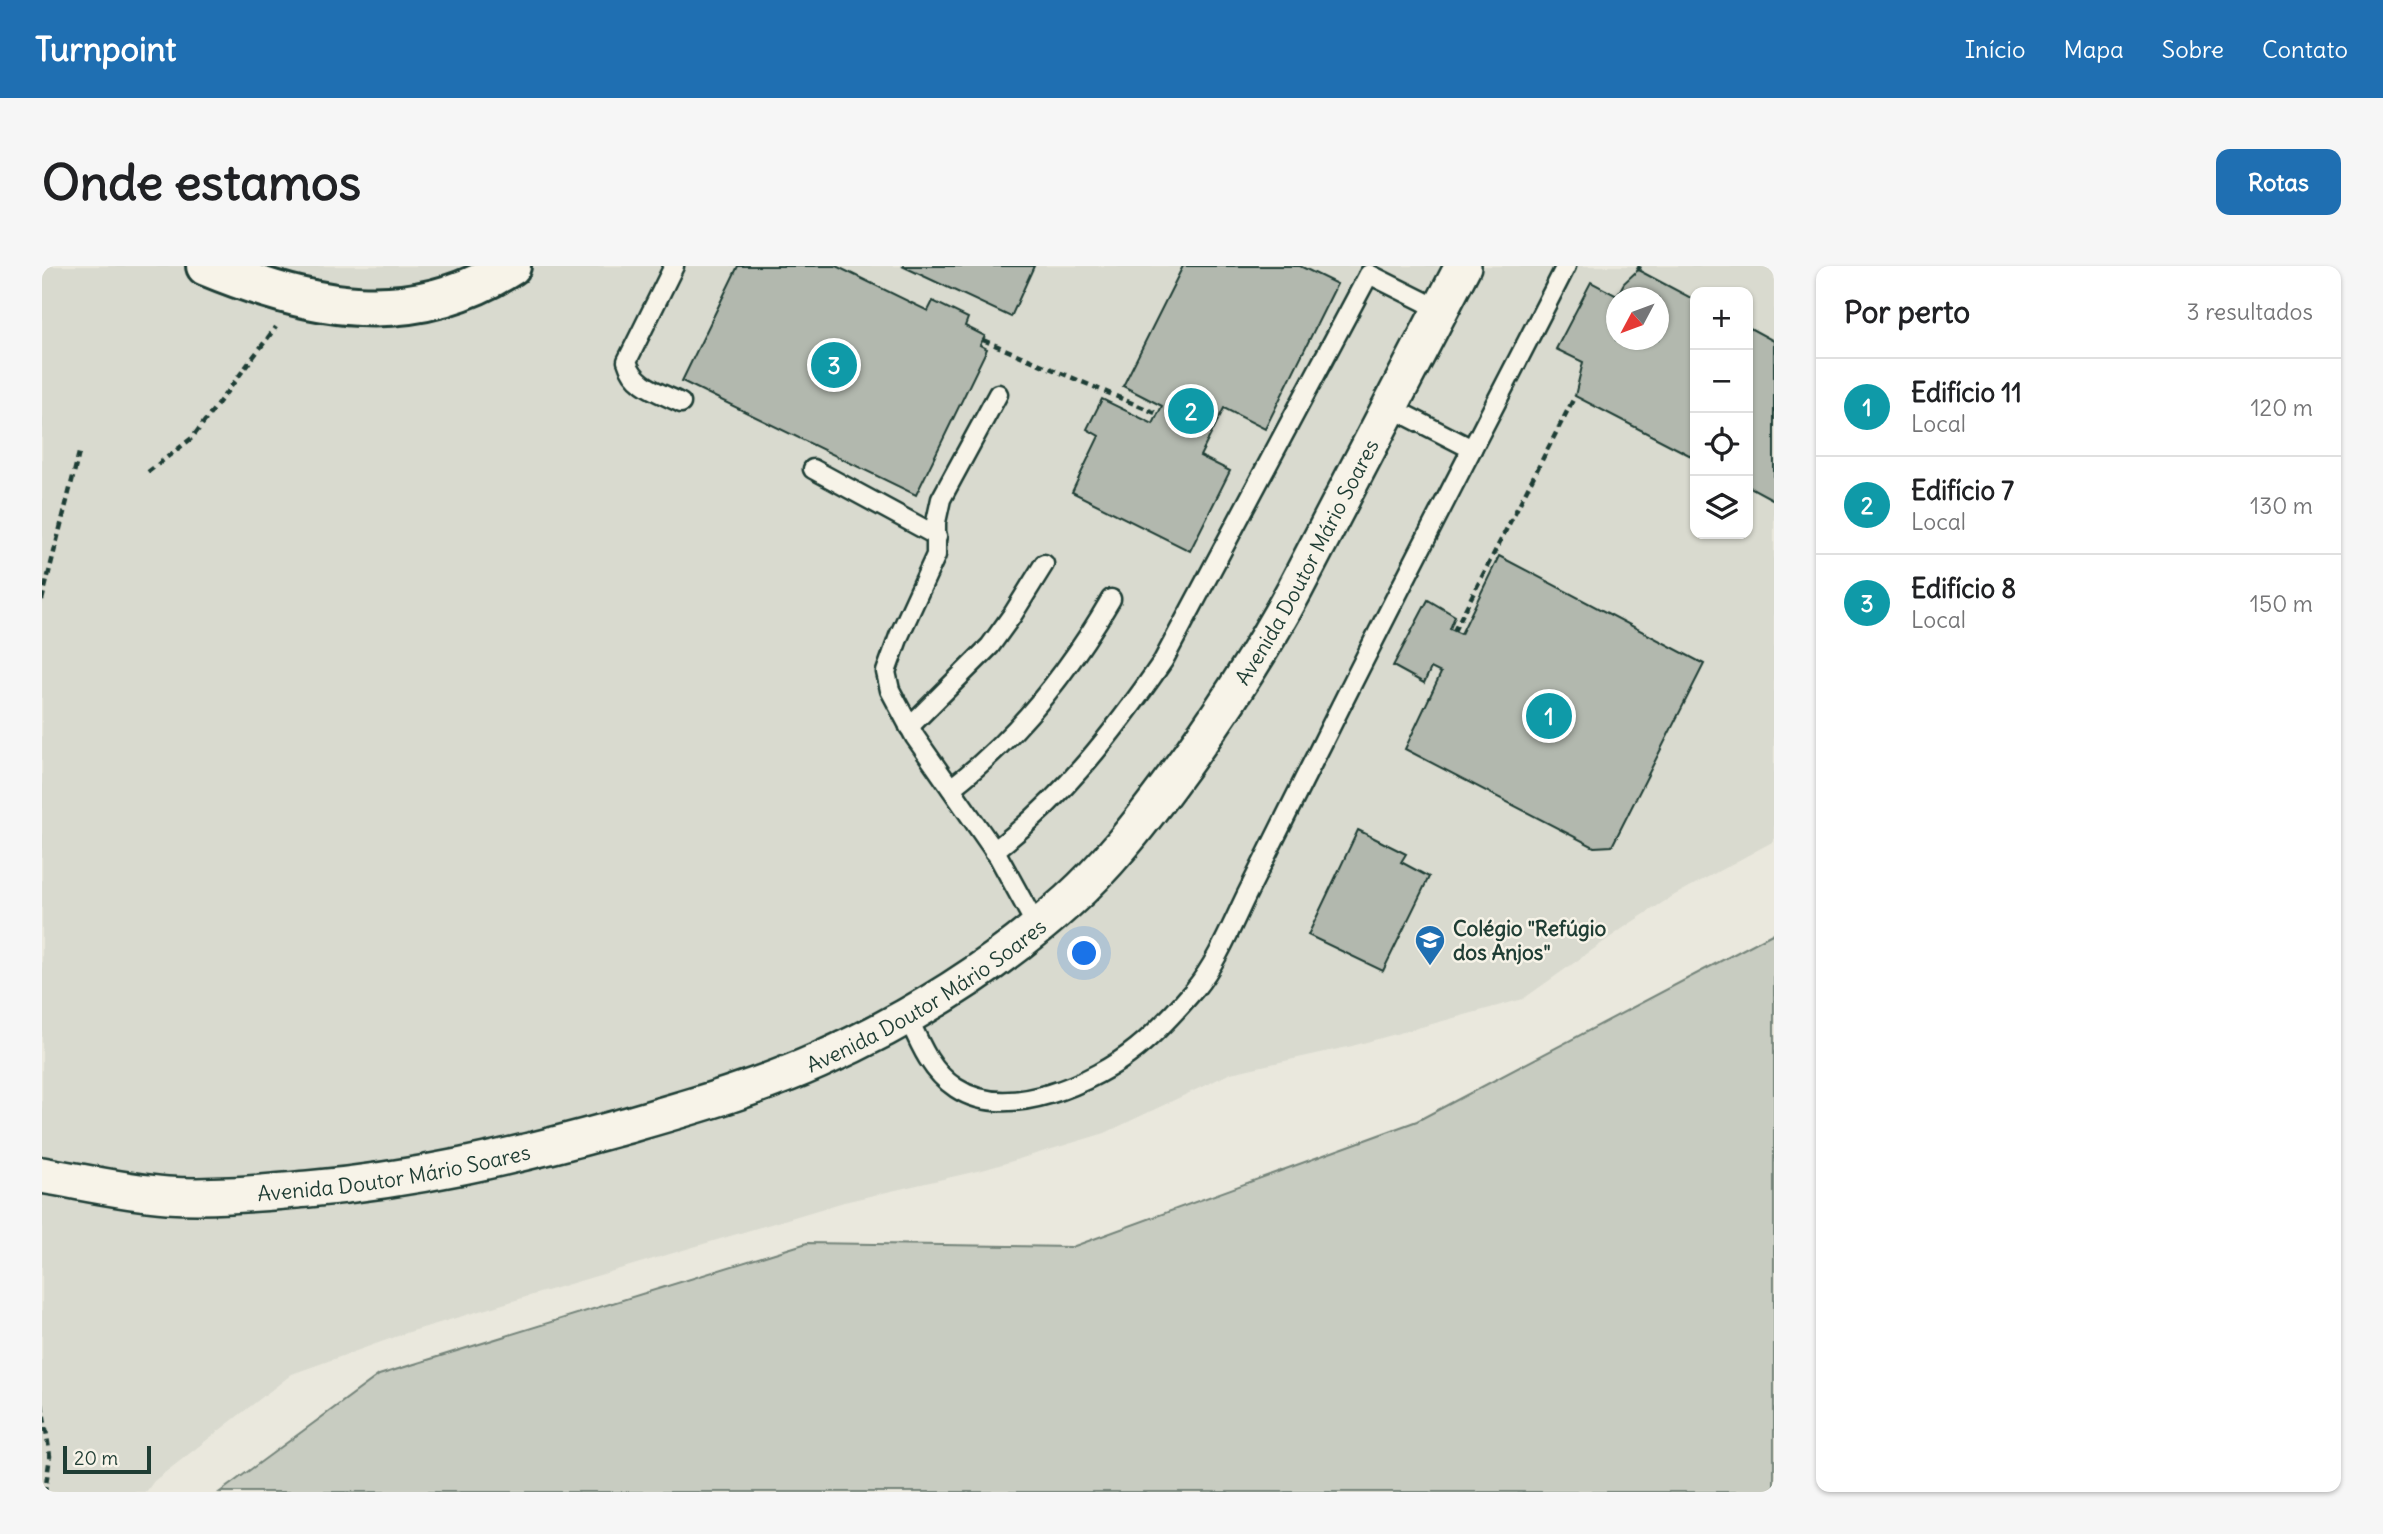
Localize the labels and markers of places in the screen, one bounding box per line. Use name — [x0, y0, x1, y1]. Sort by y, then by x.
pin: 3 — [811, 339, 857, 391]
pin: 2 — [1168, 385, 1214, 437]
pin: 1 — [1526, 690, 1572, 742]
place label: Colégio "Refúgio dos Anjos" — [1453, 915, 1607, 966]
school or university icon: Colégio "Refúgio dos Anjos" — [1413, 923, 1447, 967]

